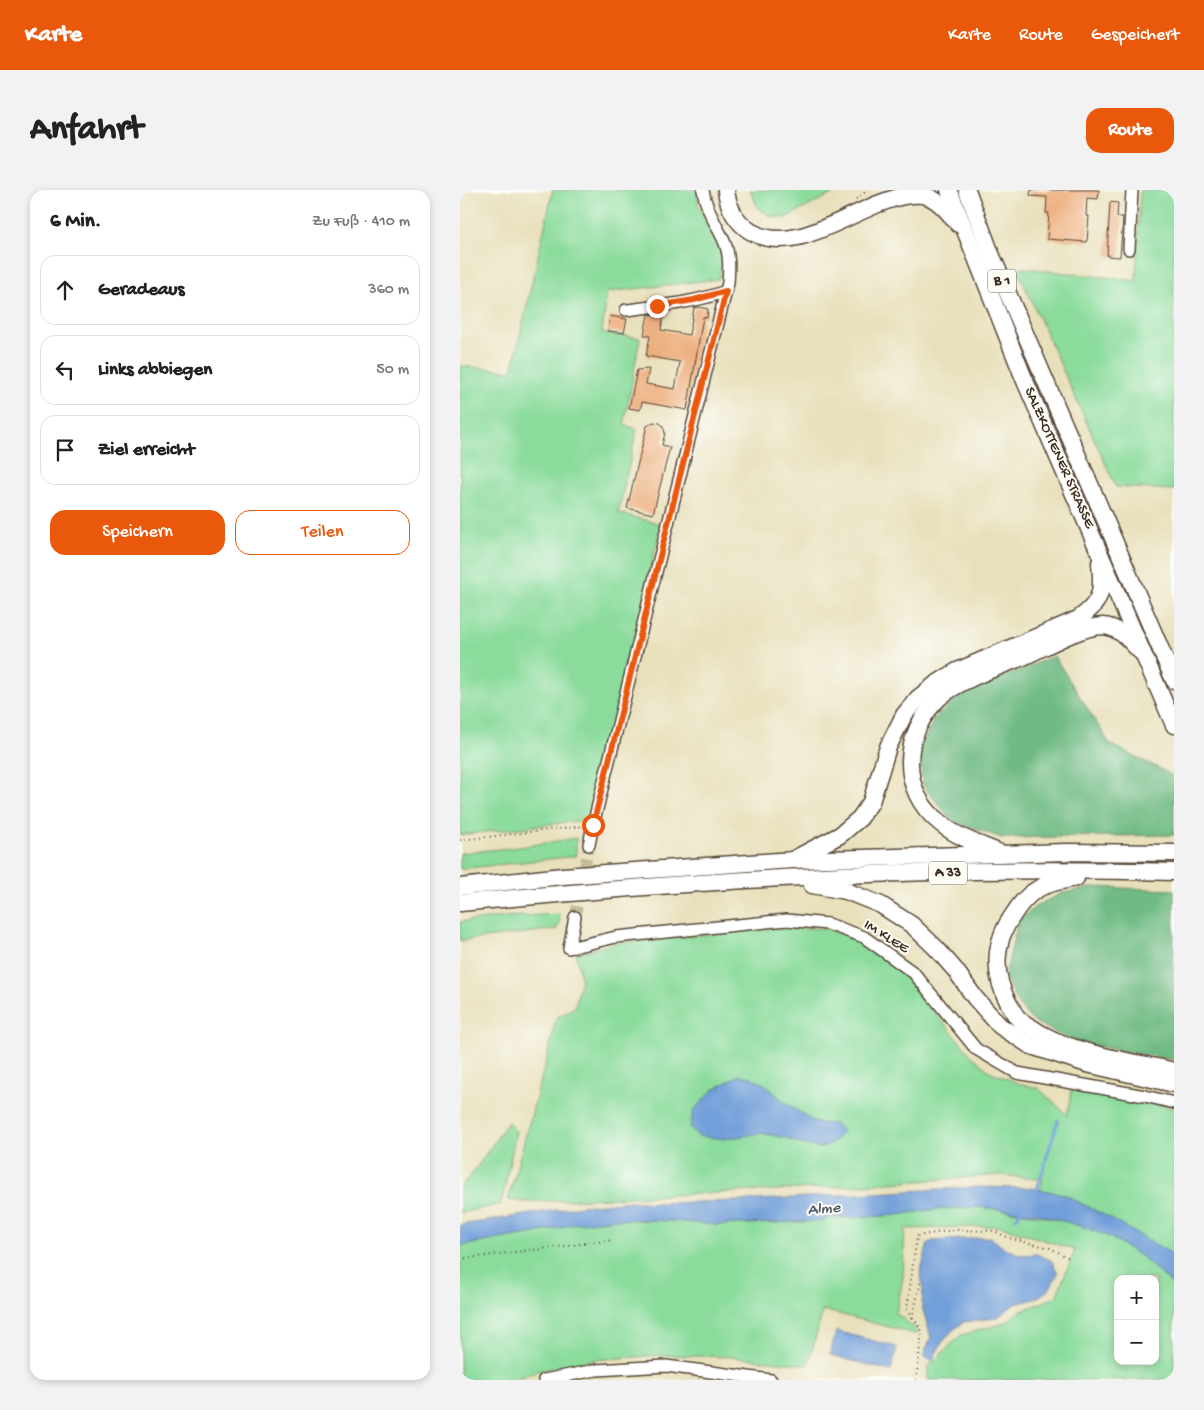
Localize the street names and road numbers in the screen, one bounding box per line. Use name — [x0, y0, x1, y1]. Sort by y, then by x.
road number: B 1 — [988, 270, 1016, 292]
street label: SALZKOTTENER STRASSE — [1020, 385, 1098, 532]
road number: A 33 — [929, 861, 967, 884]
street label: IM KLEE — [860, 916, 913, 958]

